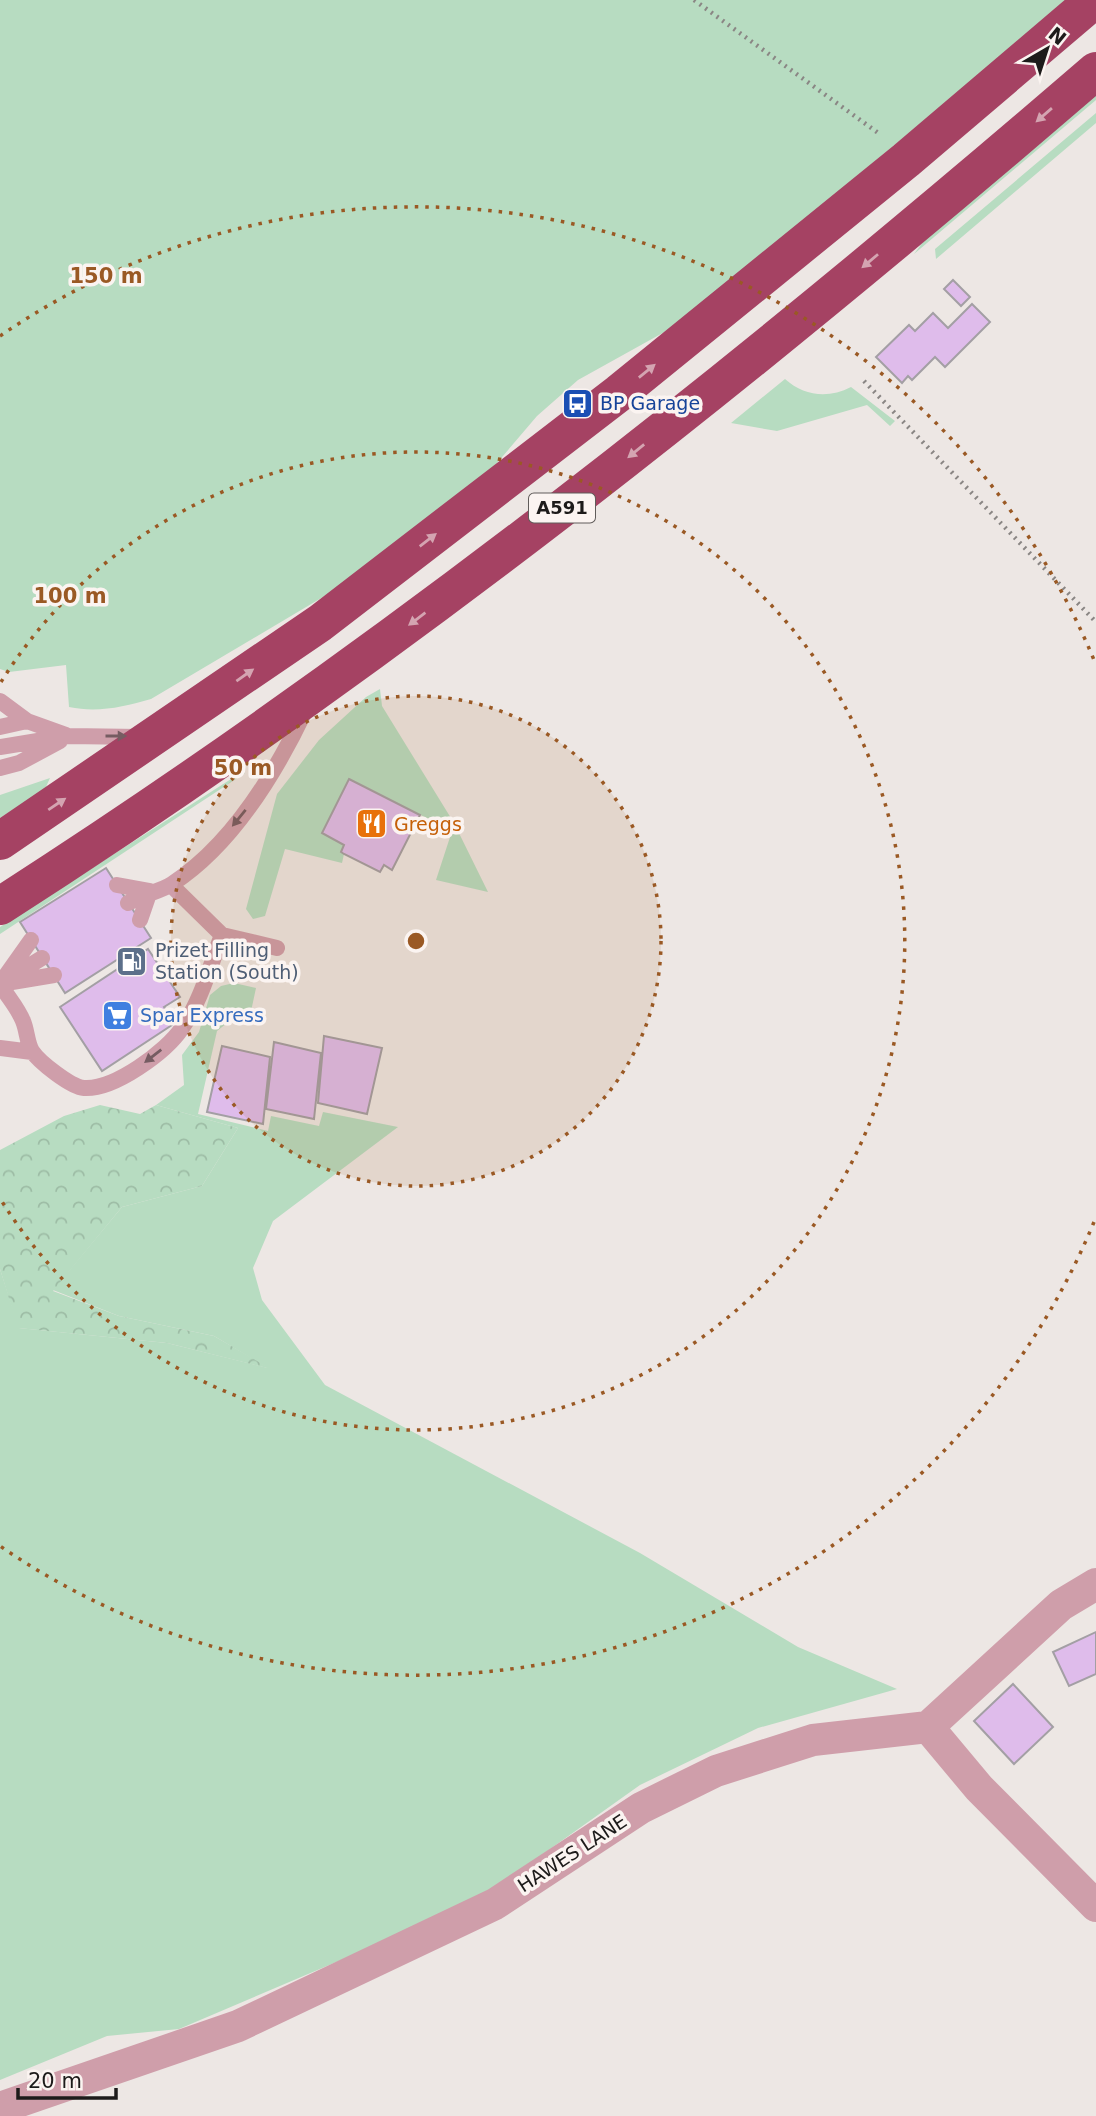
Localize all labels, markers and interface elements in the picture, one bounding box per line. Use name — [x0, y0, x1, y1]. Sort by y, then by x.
north arrow — [1012, 14, 1082, 84]
text: N — [1045, 22, 1071, 49]
one-way arrow — [1036, 107, 1053, 122]
one-way arrow — [861, 253, 878, 268]
text: 150 m — [69, 264, 143, 288]
one-way arrow — [638, 364, 655, 379]
bus stop icon: BP Garage — [560, 386, 594, 420]
place label: BP Garage — [600, 392, 700, 414]
one-way arrow — [627, 443, 645, 457]
road number: A591 — [529, 494, 595, 522]
one-way arrow — [418, 532, 436, 547]
text: 100 m — [33, 584, 107, 608]
one-way arrow — [408, 612, 426, 626]
one-way arrow — [236, 668, 254, 682]
one-way arrow — [106, 730, 128, 742]
text: 50 m — [214, 756, 272, 780]
one-way arrow — [48, 797, 66, 811]
restaurant icon: Greggs — [354, 807, 388, 841]
one-way arrow — [232, 808, 247, 826]
place label: Greggs — [394, 813, 462, 835]
centre of rings — [404, 929, 428, 953]
place label: Prizet Filling Station (South) — [155, 939, 299, 983]
fuel station icon: Prizet Filling Station (South) — [115, 944, 149, 978]
supermarket icon: Spar Express — [100, 998, 134, 1032]
place label: Spar Express — [140, 1004, 264, 1026]
one-way arrow — [145, 1048, 163, 1063]
street label: HAWES LANE — [513, 1810, 631, 1896]
scale bar — [18, 2056, 116, 2100]
text: 20 m — [28, 2069, 82, 2093]

